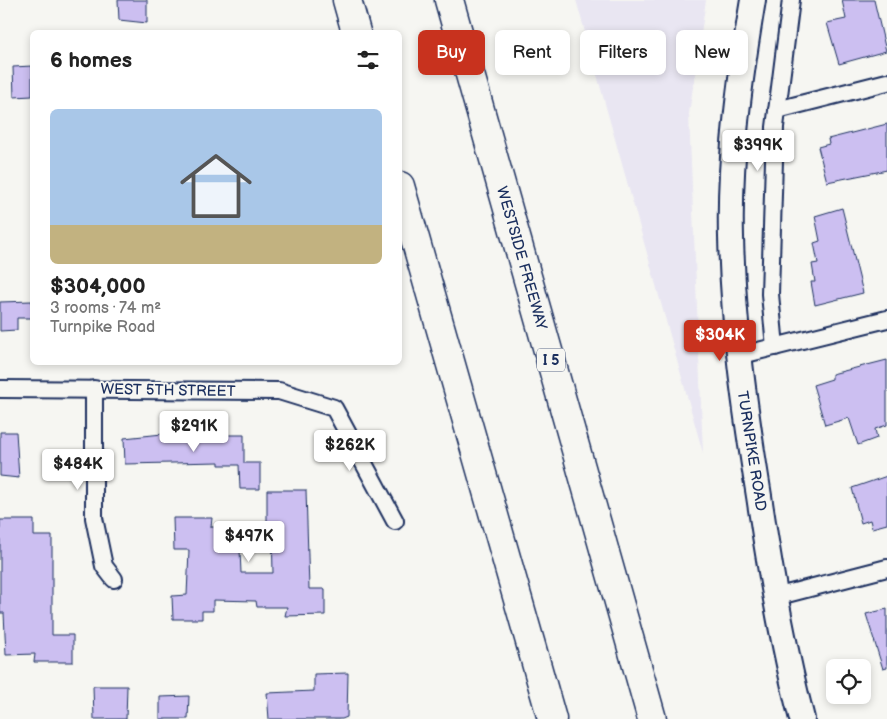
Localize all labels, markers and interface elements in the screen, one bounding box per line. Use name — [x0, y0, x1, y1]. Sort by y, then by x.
chip: Buy — [418, 30, 485, 75]
chip: Rent — [495, 30, 570, 75]
chip: Filters — [580, 30, 666, 75]
chip: New — [676, 30, 748, 75]
icon: filters — [354, 46, 382, 74]
text: 6 homes — [50, 48, 132, 73]
pin: $399K — [723, 130, 793, 172]
text: $399K — [733, 136, 783, 155]
icon: home — [171, 141, 261, 231]
street label: WESTSIDE FREEWAY — [492, 184, 551, 332]
text: $304,000 — [50, 274, 145, 299]
text: 3 rooms · 74 m² — [50, 299, 161, 318]
text: Turnpike Road — [50, 318, 155, 337]
pin: $304K — [685, 320, 755, 362]
text: $304K — [695, 326, 745, 345]
road number: I 5 — [537, 348, 565, 372]
street label: WEST 5TH STREET — [100, 380, 236, 401]
street label: TURNPIKE ROAD — [733, 390, 770, 513]
pin: $291K — [159, 410, 229, 453]
text: $291K — [170, 417, 218, 436]
pin: $262K — [315, 430, 385, 472]
text: $262K — [325, 436, 375, 455]
pin: $484K — [43, 448, 113, 491]
text: $484K — [53, 455, 103, 474]
pin: $497K — [214, 520, 284, 563]
text: $497K — [224, 527, 274, 546]
map controls — [826, 659, 871, 704]
button: locate — [826, 659, 871, 704]

